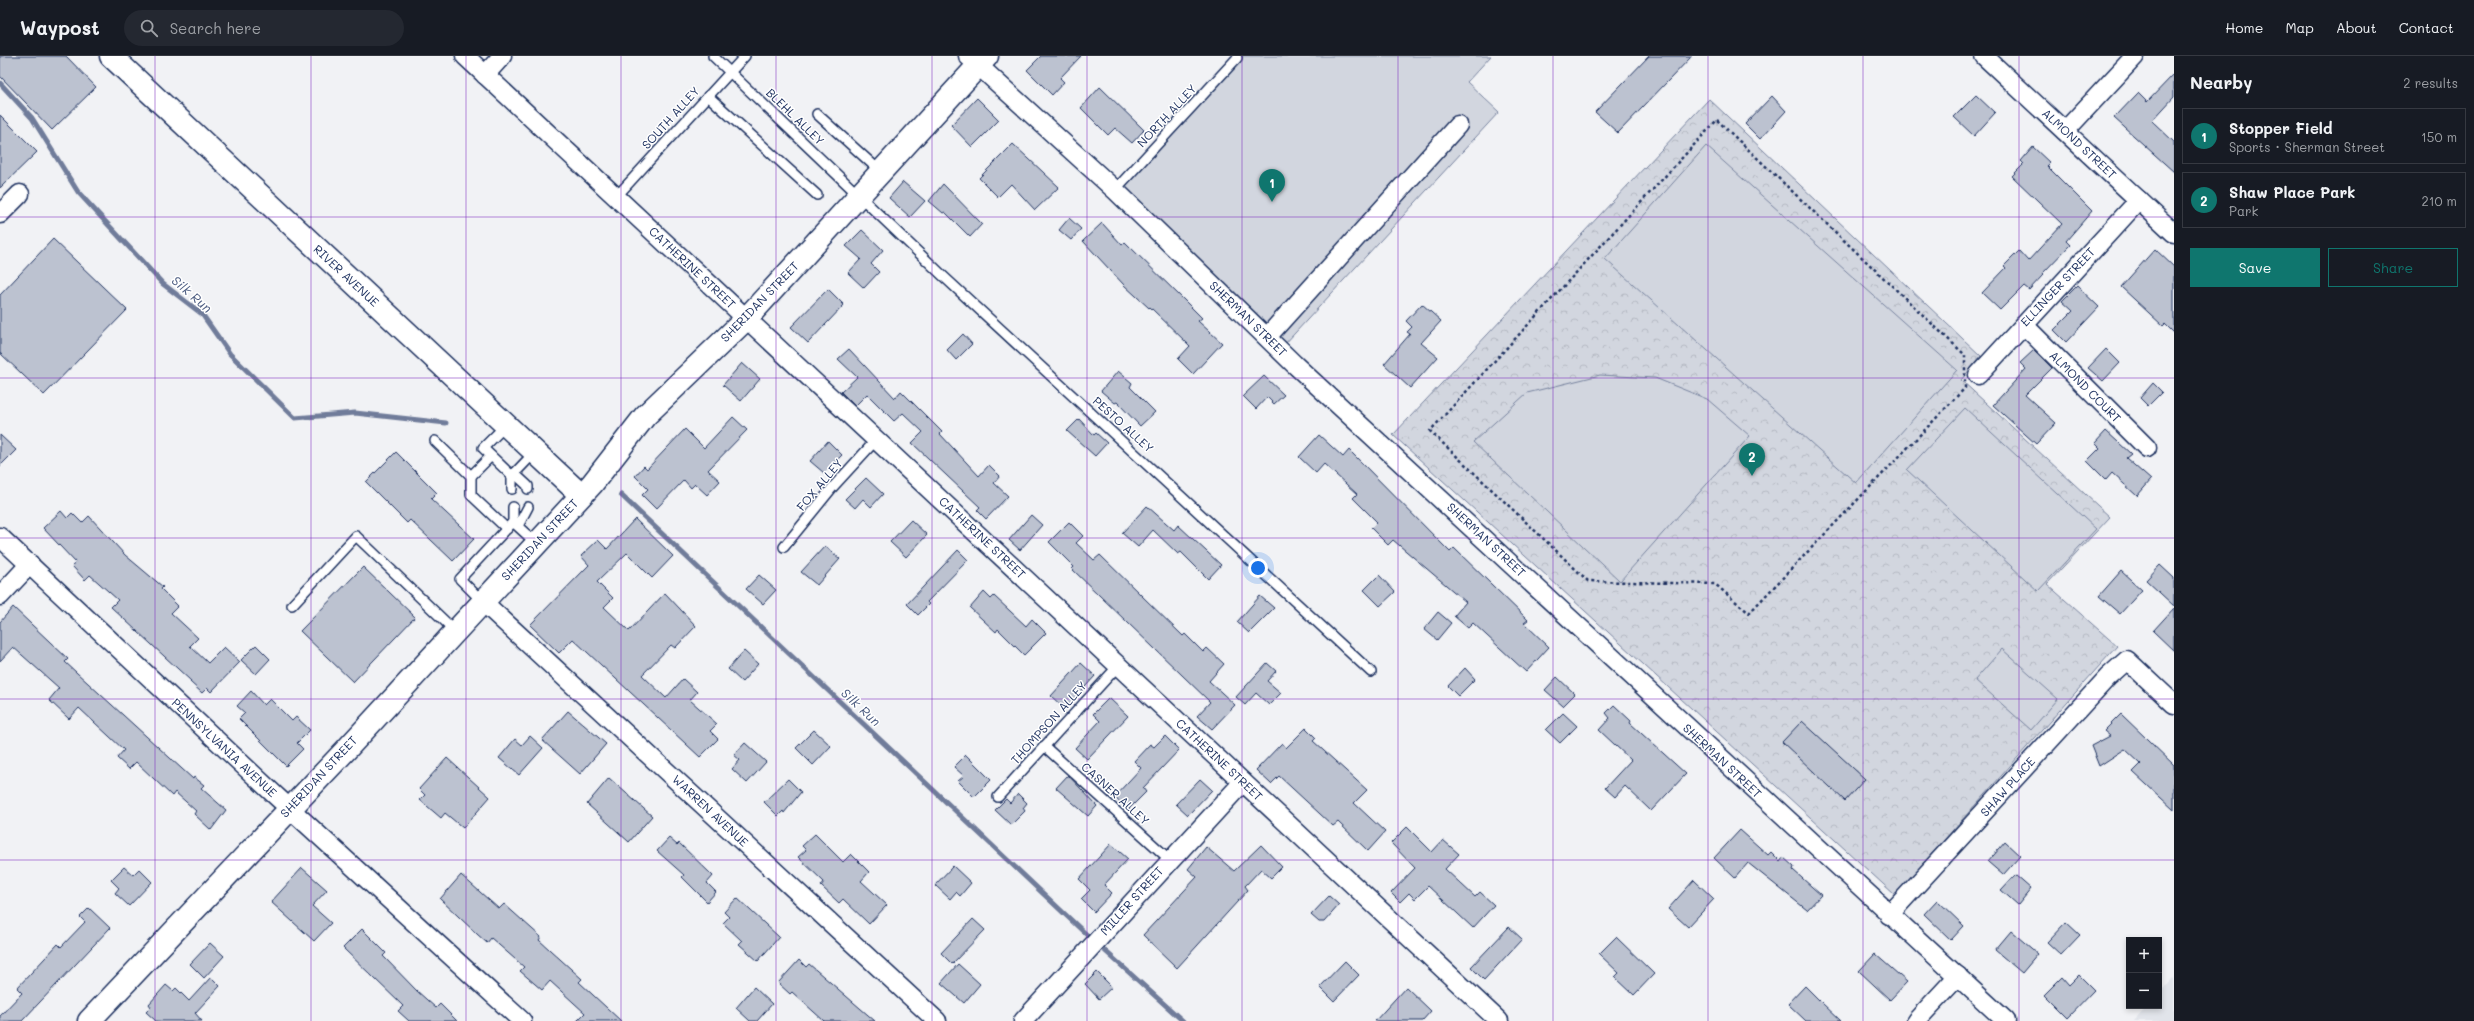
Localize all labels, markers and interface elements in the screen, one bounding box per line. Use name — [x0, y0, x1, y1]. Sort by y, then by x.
search box — [124, 10, 404, 46]
text: Waypost — [20, 15, 100, 40]
icon: search — [138, 17, 160, 39]
text: Search here — [170, 18, 261, 38]
text: Home — [2225, 18, 2263, 37]
text: Map — [2285, 18, 2314, 37]
text: About — [2336, 18, 2377, 37]
text: Contact — [2399, 18, 2454, 37]
text: Nearby — [2190, 71, 2252, 93]
text: 2 results — [2403, 74, 2458, 91]
street label: NORTH ALLEY — [1133, 80, 1200, 150]
street label: SOUTH ALLEY — [638, 83, 703, 152]
street label: BLEHL ALLEY — [763, 84, 828, 148]
street label: ALMOND STREET — [2039, 105, 2121, 182]
text: Stopper Field — [2229, 118, 2332, 138]
text: 1 — [2201, 128, 2207, 145]
text: 150 m — [2421, 128, 2457, 145]
text: Sports · Sherman Street — [2229, 138, 2385, 155]
pin: 1 — [1259, 169, 1285, 202]
text: Shaw Place Park — [2229, 182, 2355, 202]
text: 2 — [2200, 192, 2208, 209]
text: 210 m — [2421, 192, 2457, 209]
text: Park — [2229, 202, 2258, 219]
street label: CATHERINE STREET — [646, 223, 740, 312]
street label: RIVER AVENUE — [311, 241, 383, 310]
street label: ELLINGER STREET — [2016, 243, 2098, 329]
button: Save — [2190, 248, 2320, 287]
button: Share — [2328, 248, 2458, 287]
street label: SHERIDAN STREET — [717, 257, 802, 345]
water label: Silk Run — [169, 271, 216, 316]
street label: SHERMAN STREET — [1206, 277, 1291, 360]
street label: ALMOND COURT — [2046, 347, 2125, 426]
street label: PESTO ALLEY — [1090, 393, 1158, 456]
pin: 2 — [1739, 443, 1765, 476]
street label: FOX ALLEY — [793, 455, 846, 514]
street label: CATHERINE STREET — [936, 493, 1030, 582]
street label: SHERIDAN STREET — [497, 495, 581, 584]
street label: SHERMAN STREET — [1444, 499, 1530, 580]
your location — [1248, 558, 1268, 578]
street label: THOMPSON ALLEY — [1007, 677, 1090, 767]
water label: Silk Run — [838, 684, 885, 729]
street label: PENNSYLVANIA AVENUE — [169, 694, 281, 800]
street label: CATHERINE STREET — [1173, 715, 1267, 804]
street label: SHERMAN STREET — [1680, 720, 1766, 801]
street label: SHERIDAN STREET — [276, 732, 360, 821]
street label: SHAW PLACE — [1976, 753, 2038, 819]
street label: CASNER ALLEY — [1078, 758, 1153, 828]
street label: WARREN AVENUE — [669, 771, 752, 850]
street label: MILLER STREET — [1096, 862, 1167, 938]
map controls — [2126, 937, 2162, 1009]
button: + — [2126, 937, 2162, 973]
button: − — [2126, 973, 2162, 1009]

